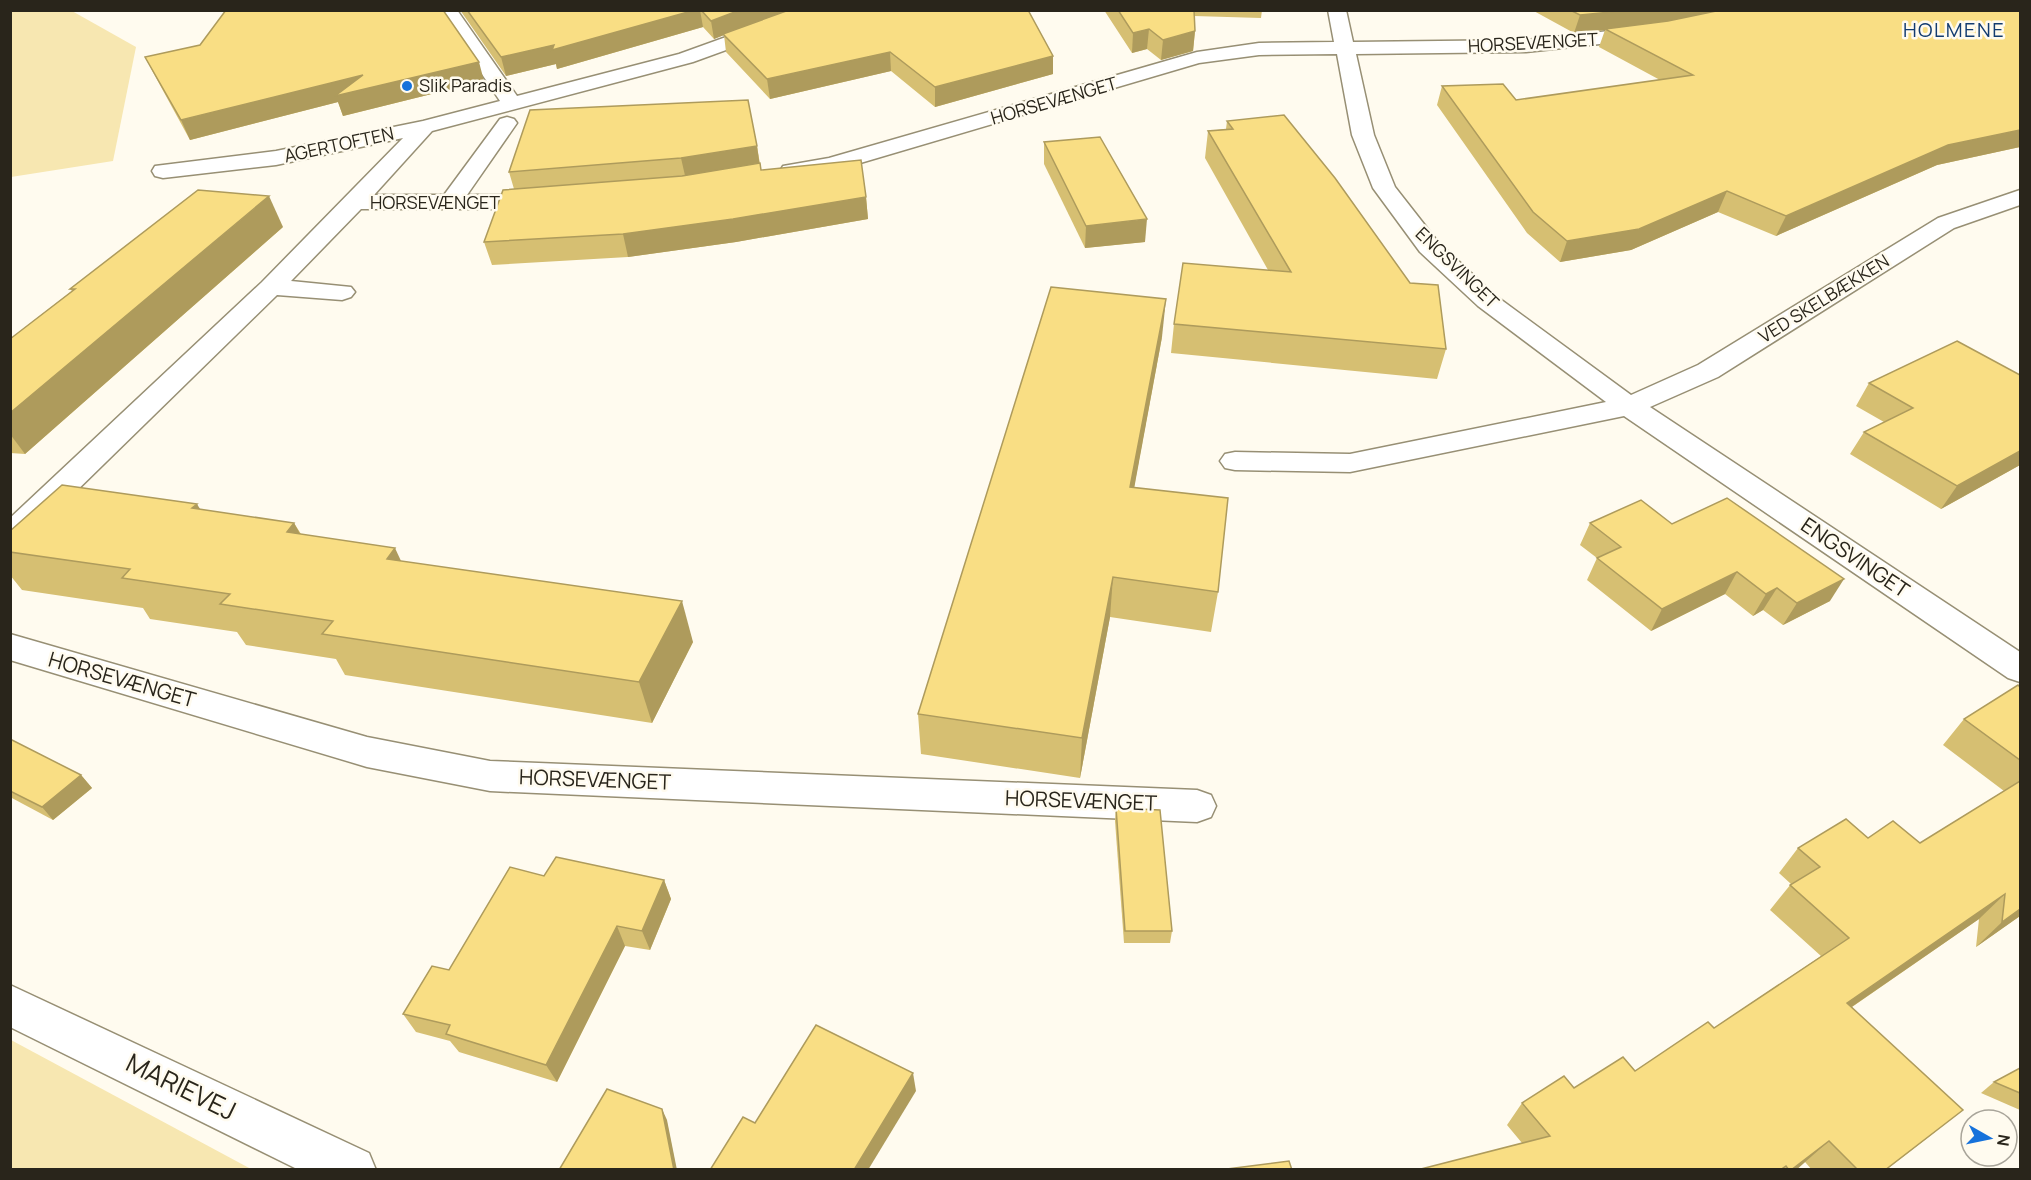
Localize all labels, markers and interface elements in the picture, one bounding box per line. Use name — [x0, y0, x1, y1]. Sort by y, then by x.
district label: HOLMENE — [1903, 16, 2005, 43]
street label: HORSEVÆNGET — [1467, 27, 1599, 57]
street label: HORSEVÆNGET — [988, 70, 1120, 130]
place label: Slik Paradis — [419, 73, 512, 97]
marker: Slik Paradis — [400, 79, 414, 93]
street label: AGERTOFTEN — [282, 121, 396, 167]
street label: HORSEVÆNGET — [370, 190, 500, 214]
street label: ENGSVINGET — [1411, 221, 1505, 313]
street label: VED SKELBÆKKEN — [1754, 248, 1893, 348]
street label: ENGSVINGET — [1796, 511, 1916, 604]
street label: HORSEVÆNGET — [45, 645, 200, 714]
street label: HORSEVÆNGET — [519, 762, 672, 796]
street label: HORSEVÆNGET — [1005, 783, 1158, 817]
street label: MARIEVEJ — [120, 1044, 242, 1128]
north arrow — [1959, 1108, 2019, 1168]
text: N — [1992, 1133, 2016, 1148]

